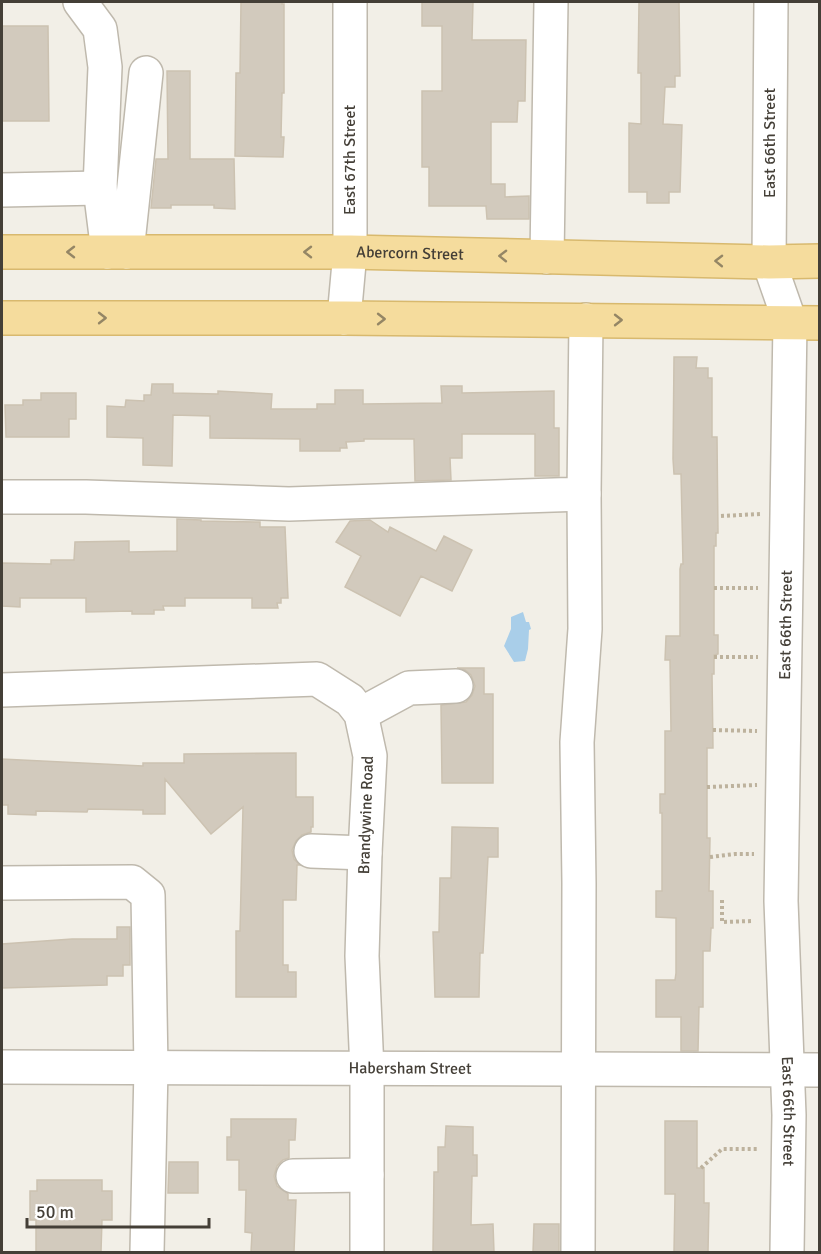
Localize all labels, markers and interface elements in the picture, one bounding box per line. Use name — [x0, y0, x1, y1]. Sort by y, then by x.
street label: East 66th Street — [760, 88, 780, 198]
street label: East 67th Street — [340, 105, 360, 215]
street label: Abercorn Street — [356, 242, 464, 265]
one-way arrow — [67, 246, 76, 258]
one-way arrow — [304, 246, 313, 258]
one-way arrow — [499, 250, 508, 262]
one-way arrow — [715, 255, 724, 267]
one-way arrow — [97, 312, 106, 324]
one-way arrow — [376, 313, 385, 325]
one-way arrow — [613, 314, 622, 327]
street label: East 66th Street — [775, 569, 797, 680]
street label: Brandywine Road — [354, 755, 378, 875]
street label: East 66th Street — [777, 1056, 799, 1167]
street label: Habersham Street — [348, 1058, 472, 1079]
scale bar — [27, 1191, 208, 1229]
text: 50 m — [36, 1201, 74, 1223]

